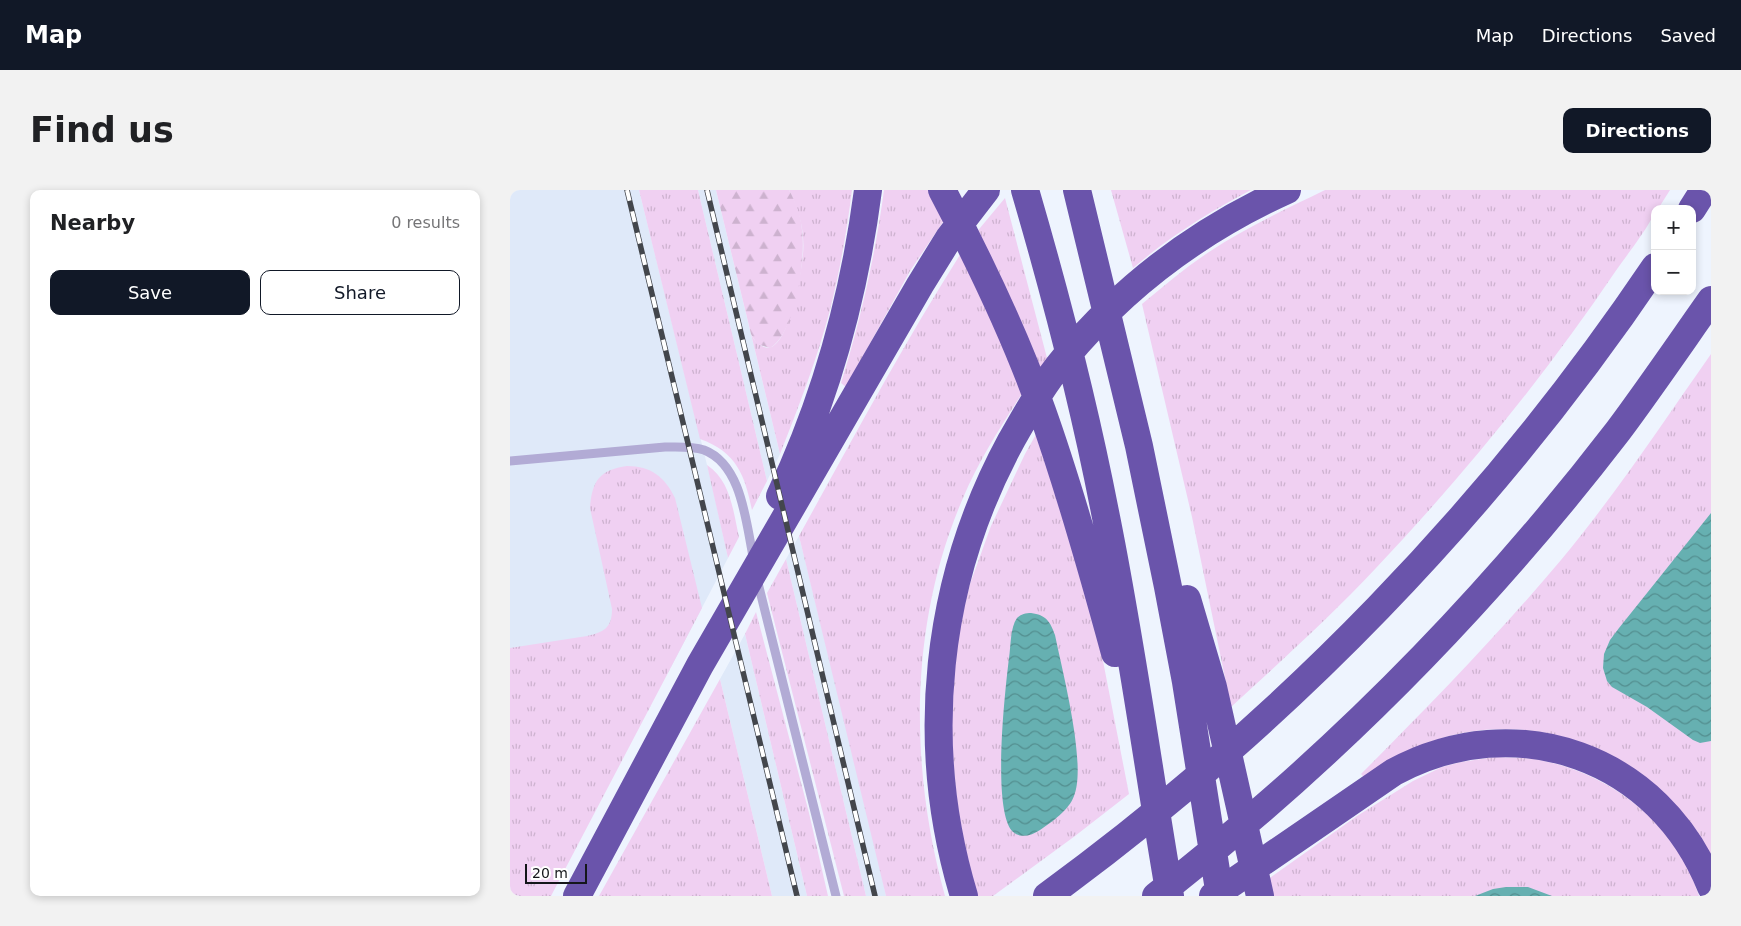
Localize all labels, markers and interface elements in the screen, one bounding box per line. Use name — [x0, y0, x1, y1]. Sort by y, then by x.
text: Map — [25, 21, 82, 49]
text: Map — [1476, 25, 1514, 46]
text: Directions — [1542, 25, 1632, 46]
text: Saved — [1660, 25, 1716, 46]
button: Directions — [1563, 108, 1711, 153]
text: Find us — [30, 110, 174, 150]
map controls — [1651, 205, 1696, 295]
button: + — [1651, 205, 1696, 250]
text: Nearby — [50, 211, 135, 235]
text: 0 results — [391, 213, 460, 232]
button: − — [1651, 250, 1696, 295]
button: Save — [50, 270, 250, 315]
button: Share — [260, 270, 460, 315]
scale bar — [525, 861, 588, 884]
text: 20 m — [532, 865, 568, 881]

